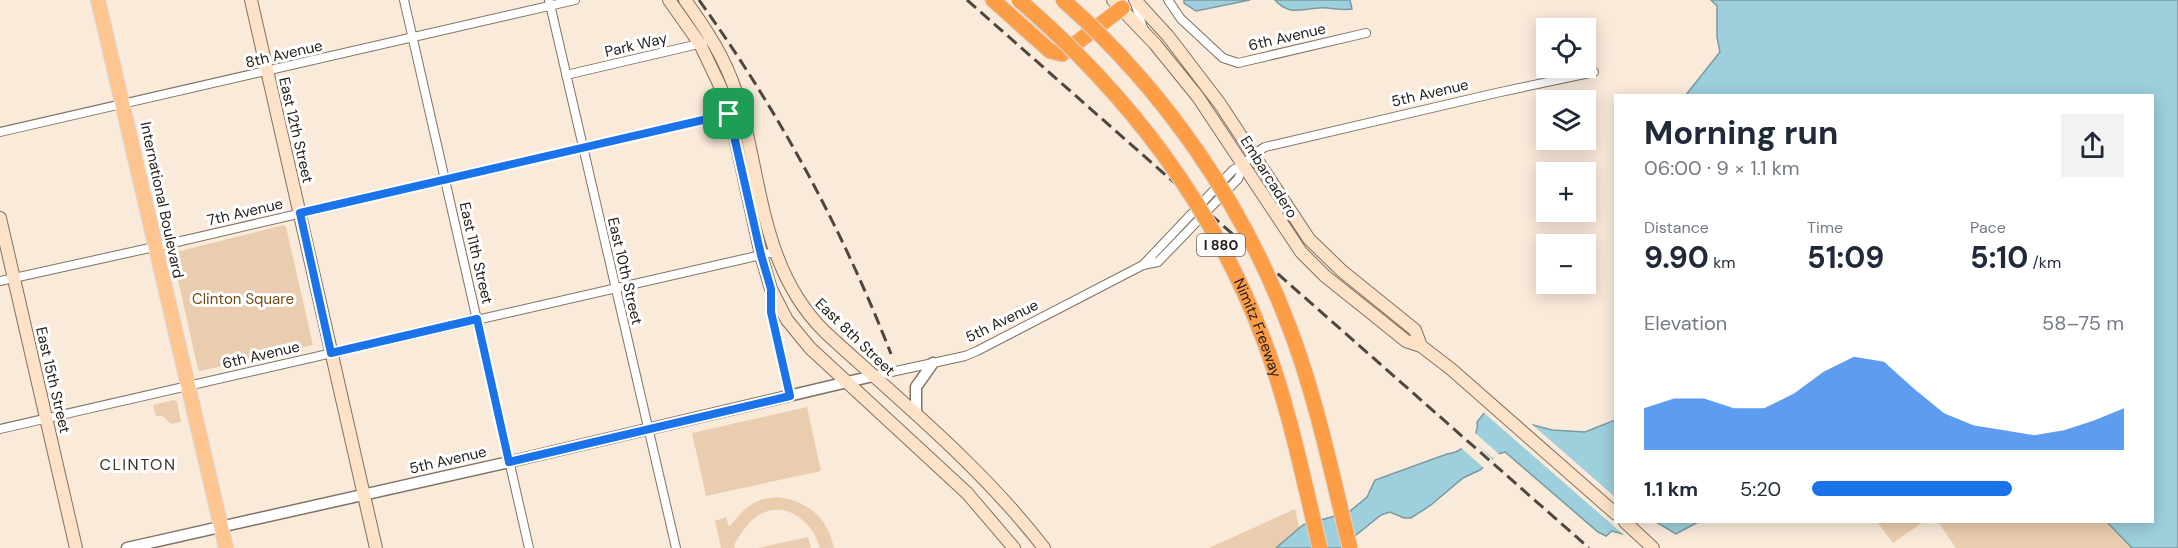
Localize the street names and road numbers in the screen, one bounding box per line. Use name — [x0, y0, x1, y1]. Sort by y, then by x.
street label: 6th Avenue — [1246, 18, 1328, 56]
street label: Park Way — [603, 28, 670, 62]
street label: 8th Avenue — [243, 35, 325, 73]
street label: 5th Avenue — [1389, 74, 1471, 112]
street label: East 12th Street — [274, 75, 318, 185]
street label: International Boulevard — [136, 120, 188, 280]
street label: Embarcadero — [1236, 132, 1302, 222]
street label: 7th Avenue — [205, 194, 285, 230]
street label: East 11th Street — [455, 200, 497, 306]
street label: East 10th Street — [603, 215, 647, 327]
road number: I 880 — [1197, 234, 1245, 256]
street label: Nimitz Freeway — [1229, 275, 1286, 381]
street label: East 8th Street — [811, 294, 899, 380]
street label: 5th Avenue — [962, 295, 1042, 347]
street label: East 15th Street — [31, 325, 75, 435]
street label: 6th Avenue — [220, 336, 302, 374]
street label: 5th Avenue — [407, 441, 489, 479]

